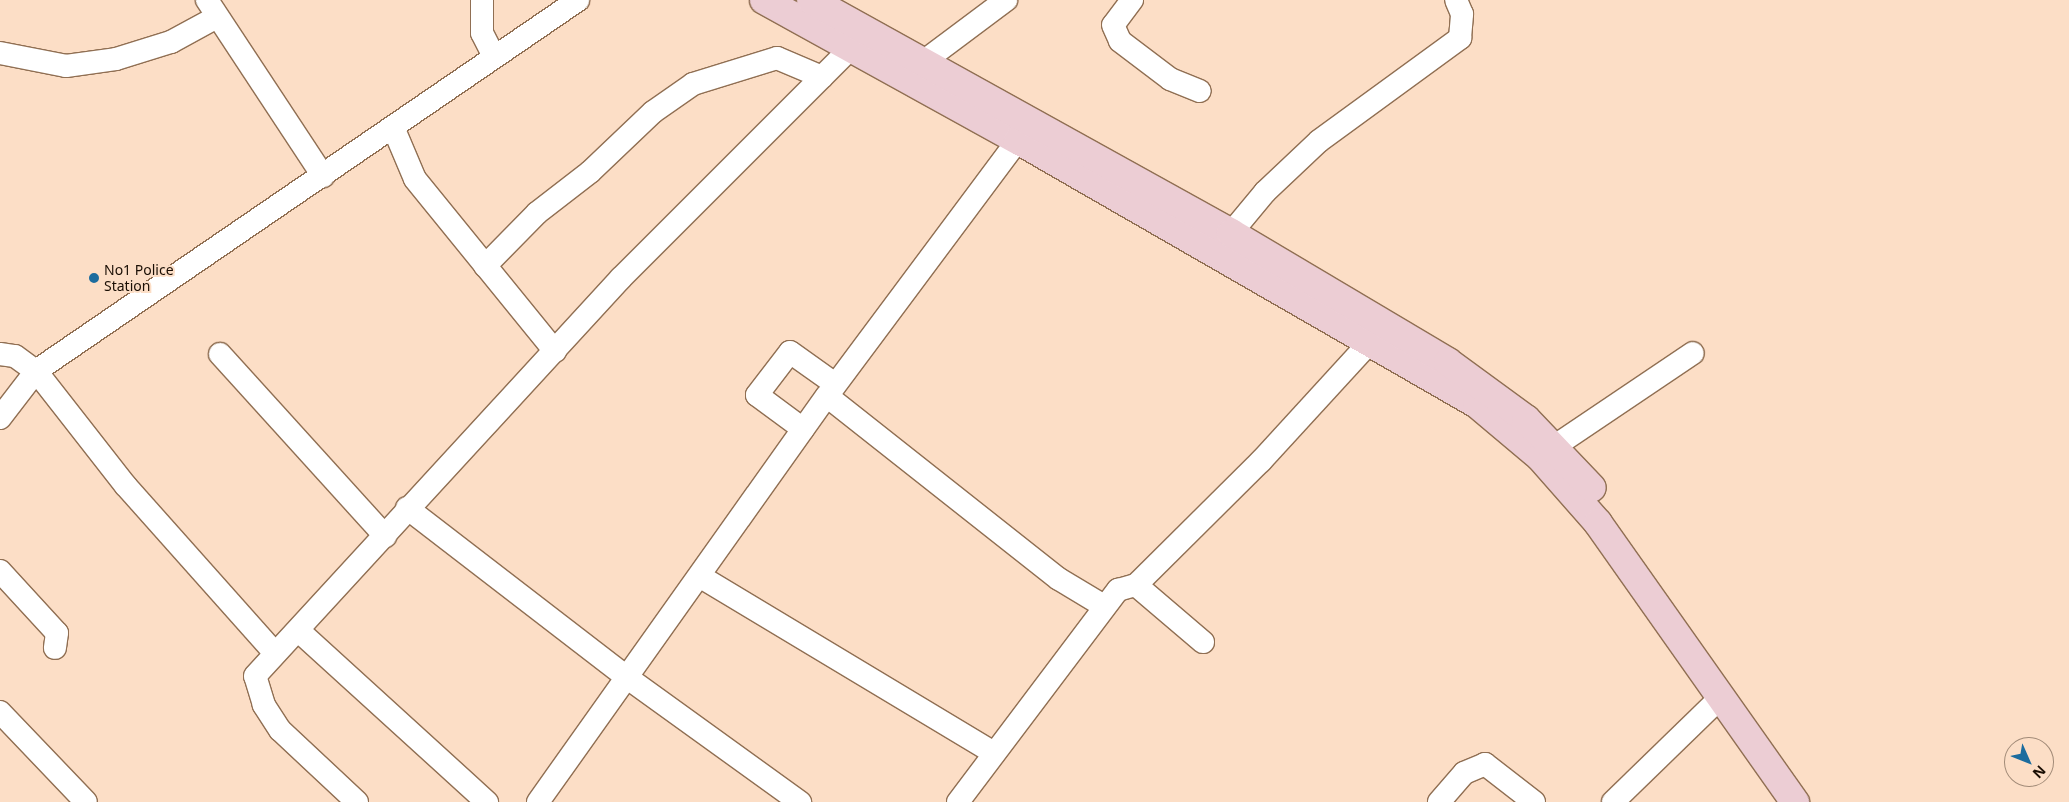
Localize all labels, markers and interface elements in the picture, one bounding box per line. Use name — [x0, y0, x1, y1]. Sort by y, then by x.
place label: No1 Police Station — [104, 262, 174, 294]
marker: No1 Police Station — [88, 272, 100, 284]
north arrow — [2004, 737, 2054, 787]
text: N — [2029, 761, 2050, 783]

